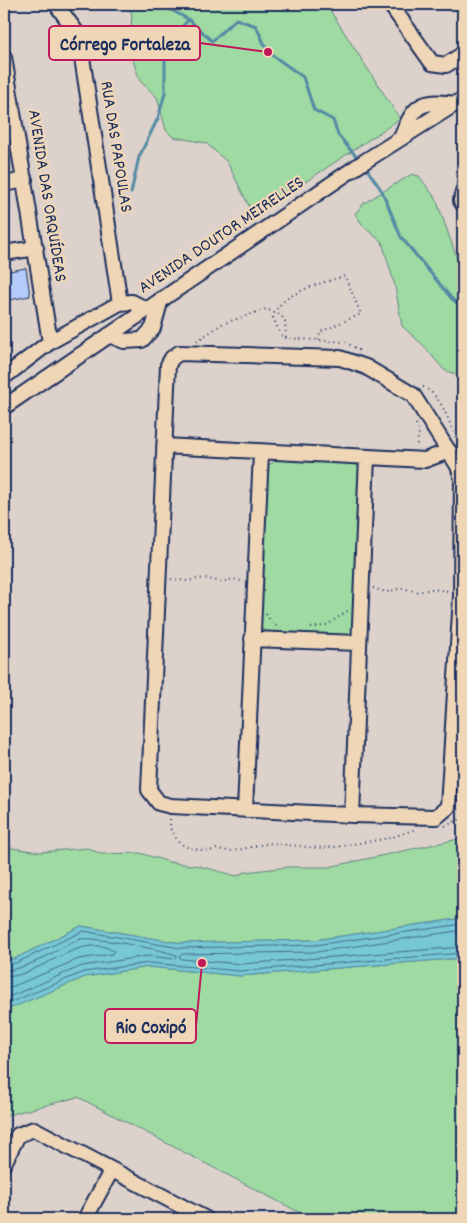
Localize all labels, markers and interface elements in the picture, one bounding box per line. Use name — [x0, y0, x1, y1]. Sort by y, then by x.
callout: Córrego Fortaleza — [49, 26, 200, 60]
text: Córrego Fortaleza — [60, 33, 191, 60]
street label: RUA DAS PAPOULAS — [92, 79, 138, 215]
street label: AVENIDA DAS ORQUÍDEAS — [20, 108, 72, 284]
street label: AVENIDA DOUTOR MEIRELLES — [134, 171, 310, 301]
callout: Rio Coxipó — [105, 1009, 196, 1043]
text: Rio Coxipó — [115, 1016, 187, 1043]

